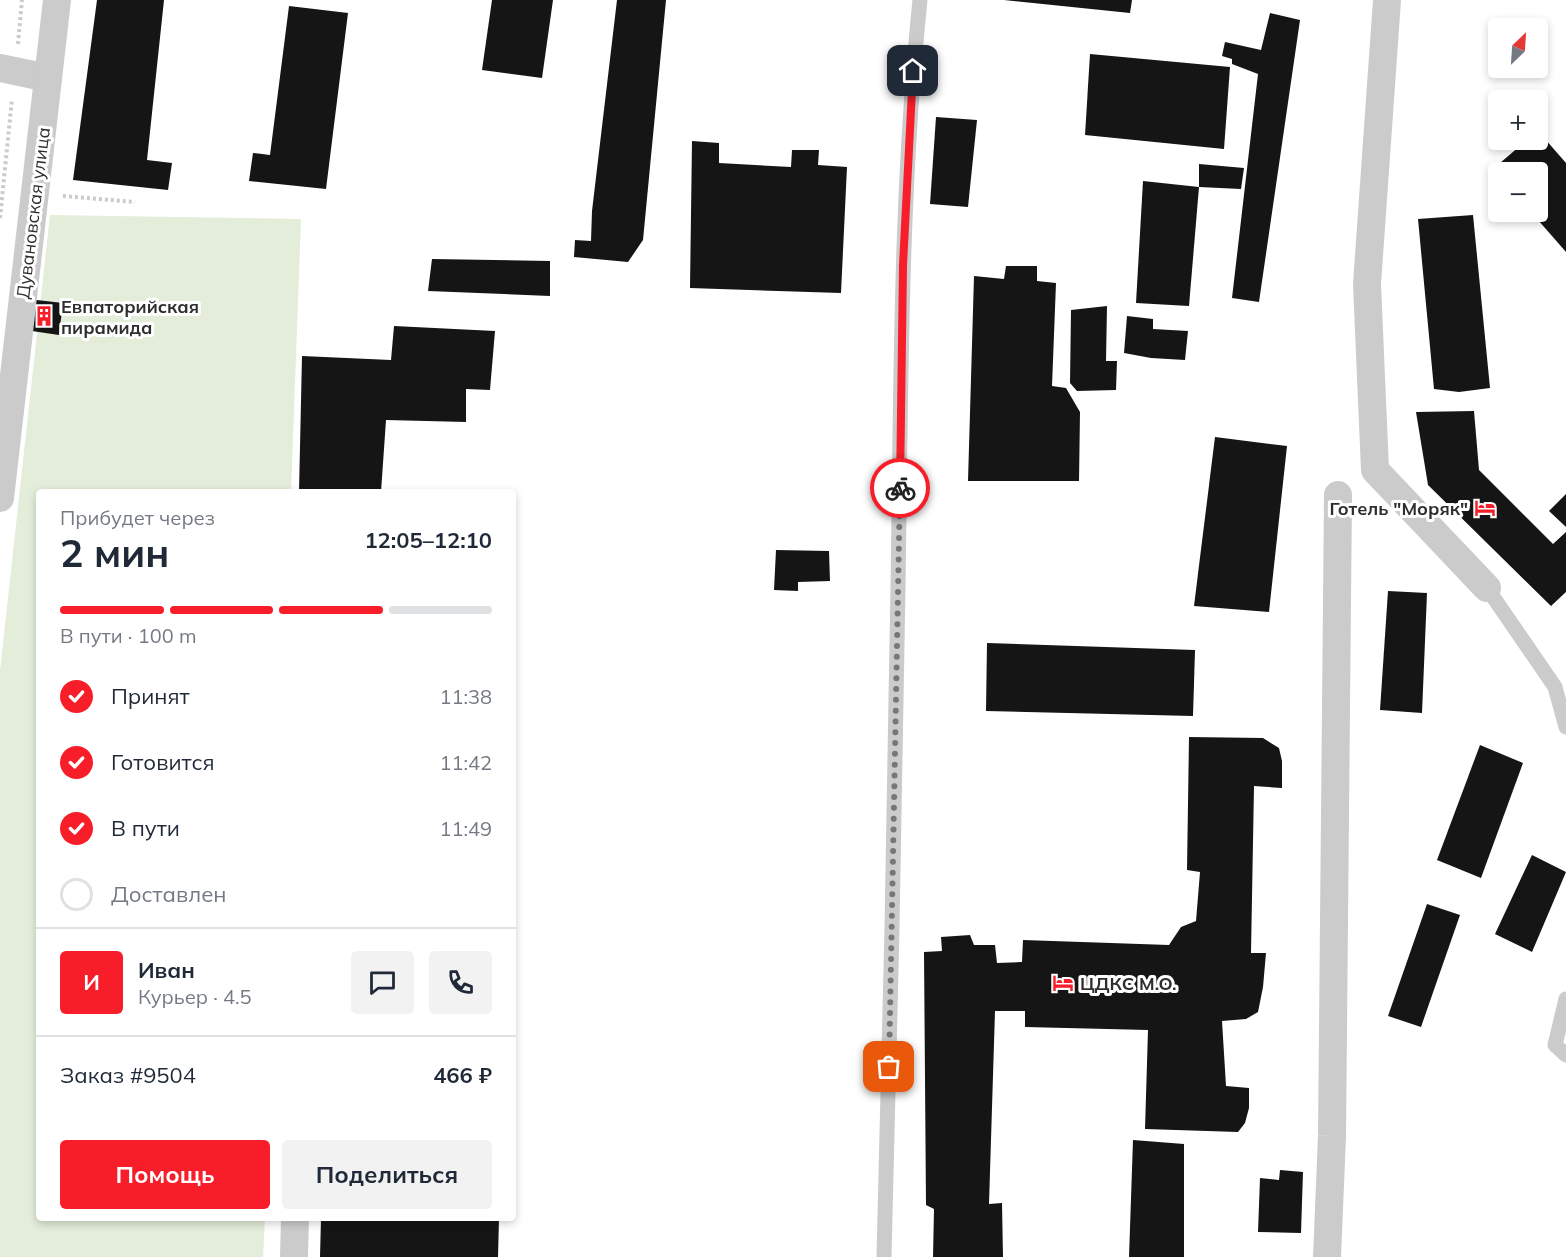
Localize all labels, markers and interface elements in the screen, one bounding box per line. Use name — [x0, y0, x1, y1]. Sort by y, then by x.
north arrow — [1488, 18, 1548, 78]
map controls — [1488, 18, 1548, 222]
pin — [887, 45, 938, 96]
icon: home — [896, 54, 929, 87]
button: + — [1488, 90, 1548, 150]
street label: Дувановская улица — [11, 126, 55, 300]
button: − — [1488, 162, 1548, 222]
place label: Евпаторийская пирамида — [61, 295, 199, 339]
building icon: Евпаторийская пирамида — [32, 304, 56, 328]
courier — [870, 458, 930, 518]
icon: bike — [884, 472, 917, 505]
hotel icon: Готель "Моряк" — [1473, 496, 1497, 520]
place label: Готель "Моряк" — [1330, 497, 1468, 520]
text: Прибудет через — [60, 505, 215, 530]
text: 12:05–12:10 — [364, 526, 492, 554]
text: 2 мин — [60, 528, 169, 577]
text: В пути · 100 m — [60, 623, 196, 648]
icon: check — [60, 680, 93, 713]
text: Принят — [111, 682, 190, 710]
text: 11:38 — [439, 684, 492, 709]
icon: check — [60, 746, 93, 779]
text: Готовится — [111, 748, 215, 776]
text: 11:42 — [439, 750, 492, 775]
icon: check — [60, 812, 93, 845]
text: В пути — [111, 814, 180, 842]
text: 11:49 — [439, 816, 492, 841]
text: Доставлен — [111, 880, 227, 908]
button: chat — [351, 951, 414, 1014]
button: phone — [429, 951, 492, 1014]
text: Иван — [138, 956, 195, 984]
text: И — [83, 968, 100, 996]
hotel icon: ЦДКС М.О. — [1051, 971, 1075, 995]
place label: ЦДКС М.О. — [1080, 972, 1177, 995]
text: Курьер · 4.5 — [138, 984, 252, 1009]
pin — [863, 1041, 914, 1092]
icon: bag — [872, 1050, 905, 1083]
text: Заказ #9504 — [60, 1061, 196, 1089]
text: 466 ₽ — [433, 1061, 492, 1089]
button: Помощь — [60, 1140, 270, 1209]
button: Поделиться — [282, 1140, 492, 1209]

